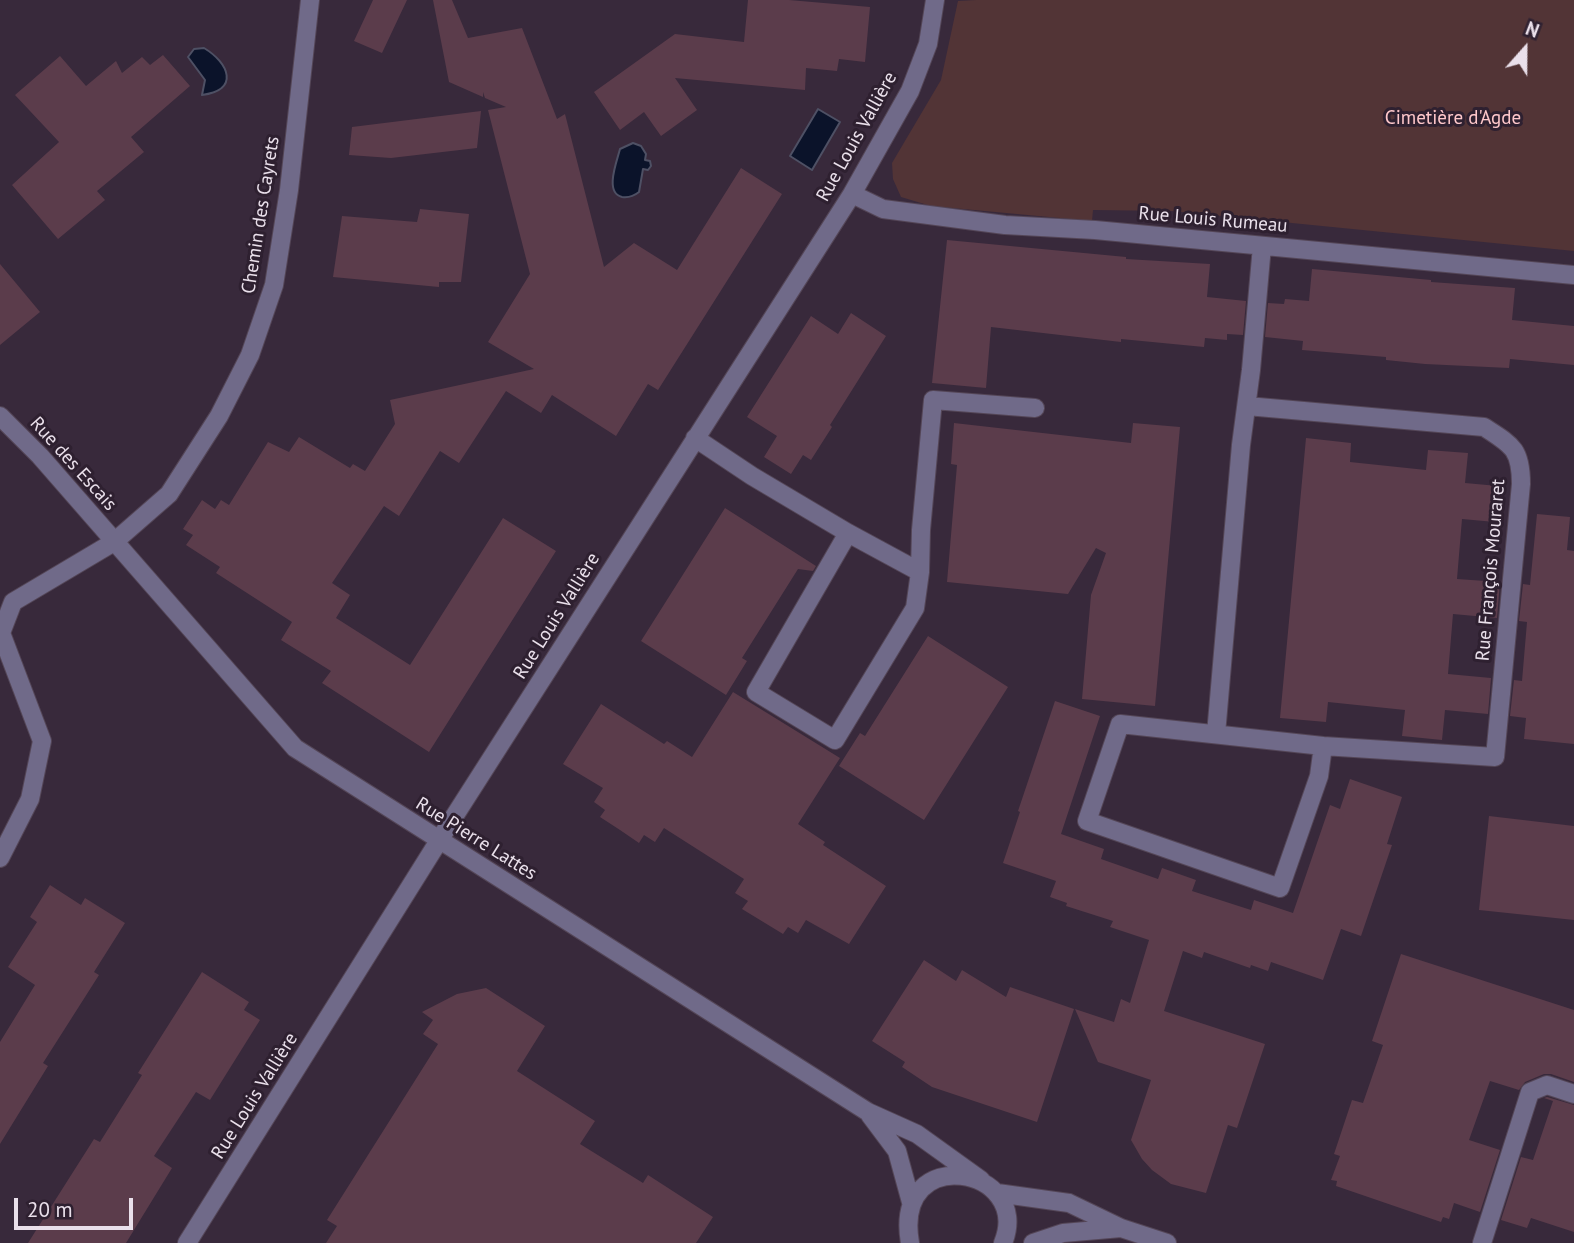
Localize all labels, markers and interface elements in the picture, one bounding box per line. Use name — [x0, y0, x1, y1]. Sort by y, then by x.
north arrow — [1490, 14, 1560, 84]
text: N — [1522, 16, 1543, 43]
street label: Rue Louis Vallière — [812, 68, 902, 206]
park label: Cimetière d'Agde — [1385, 108, 1521, 130]
street label: Chemin des Cayrets — [237, 135, 285, 295]
street label: Rue Louis Rumeau — [1138, 202, 1288, 238]
street label: Rue des Escais — [25, 412, 121, 516]
street label: Rue François Mouraret — [1472, 478, 1510, 662]
street label: Rue Louis Vallière — [509, 549, 605, 683]
street label: Rue Pierre Lattes — [411, 793, 541, 885]
street label: Rue Louis Vallière — [207, 1029, 303, 1163]
scale bar — [18, 1184, 136, 1228]
text: 20 m — [27, 1196, 73, 1223]

